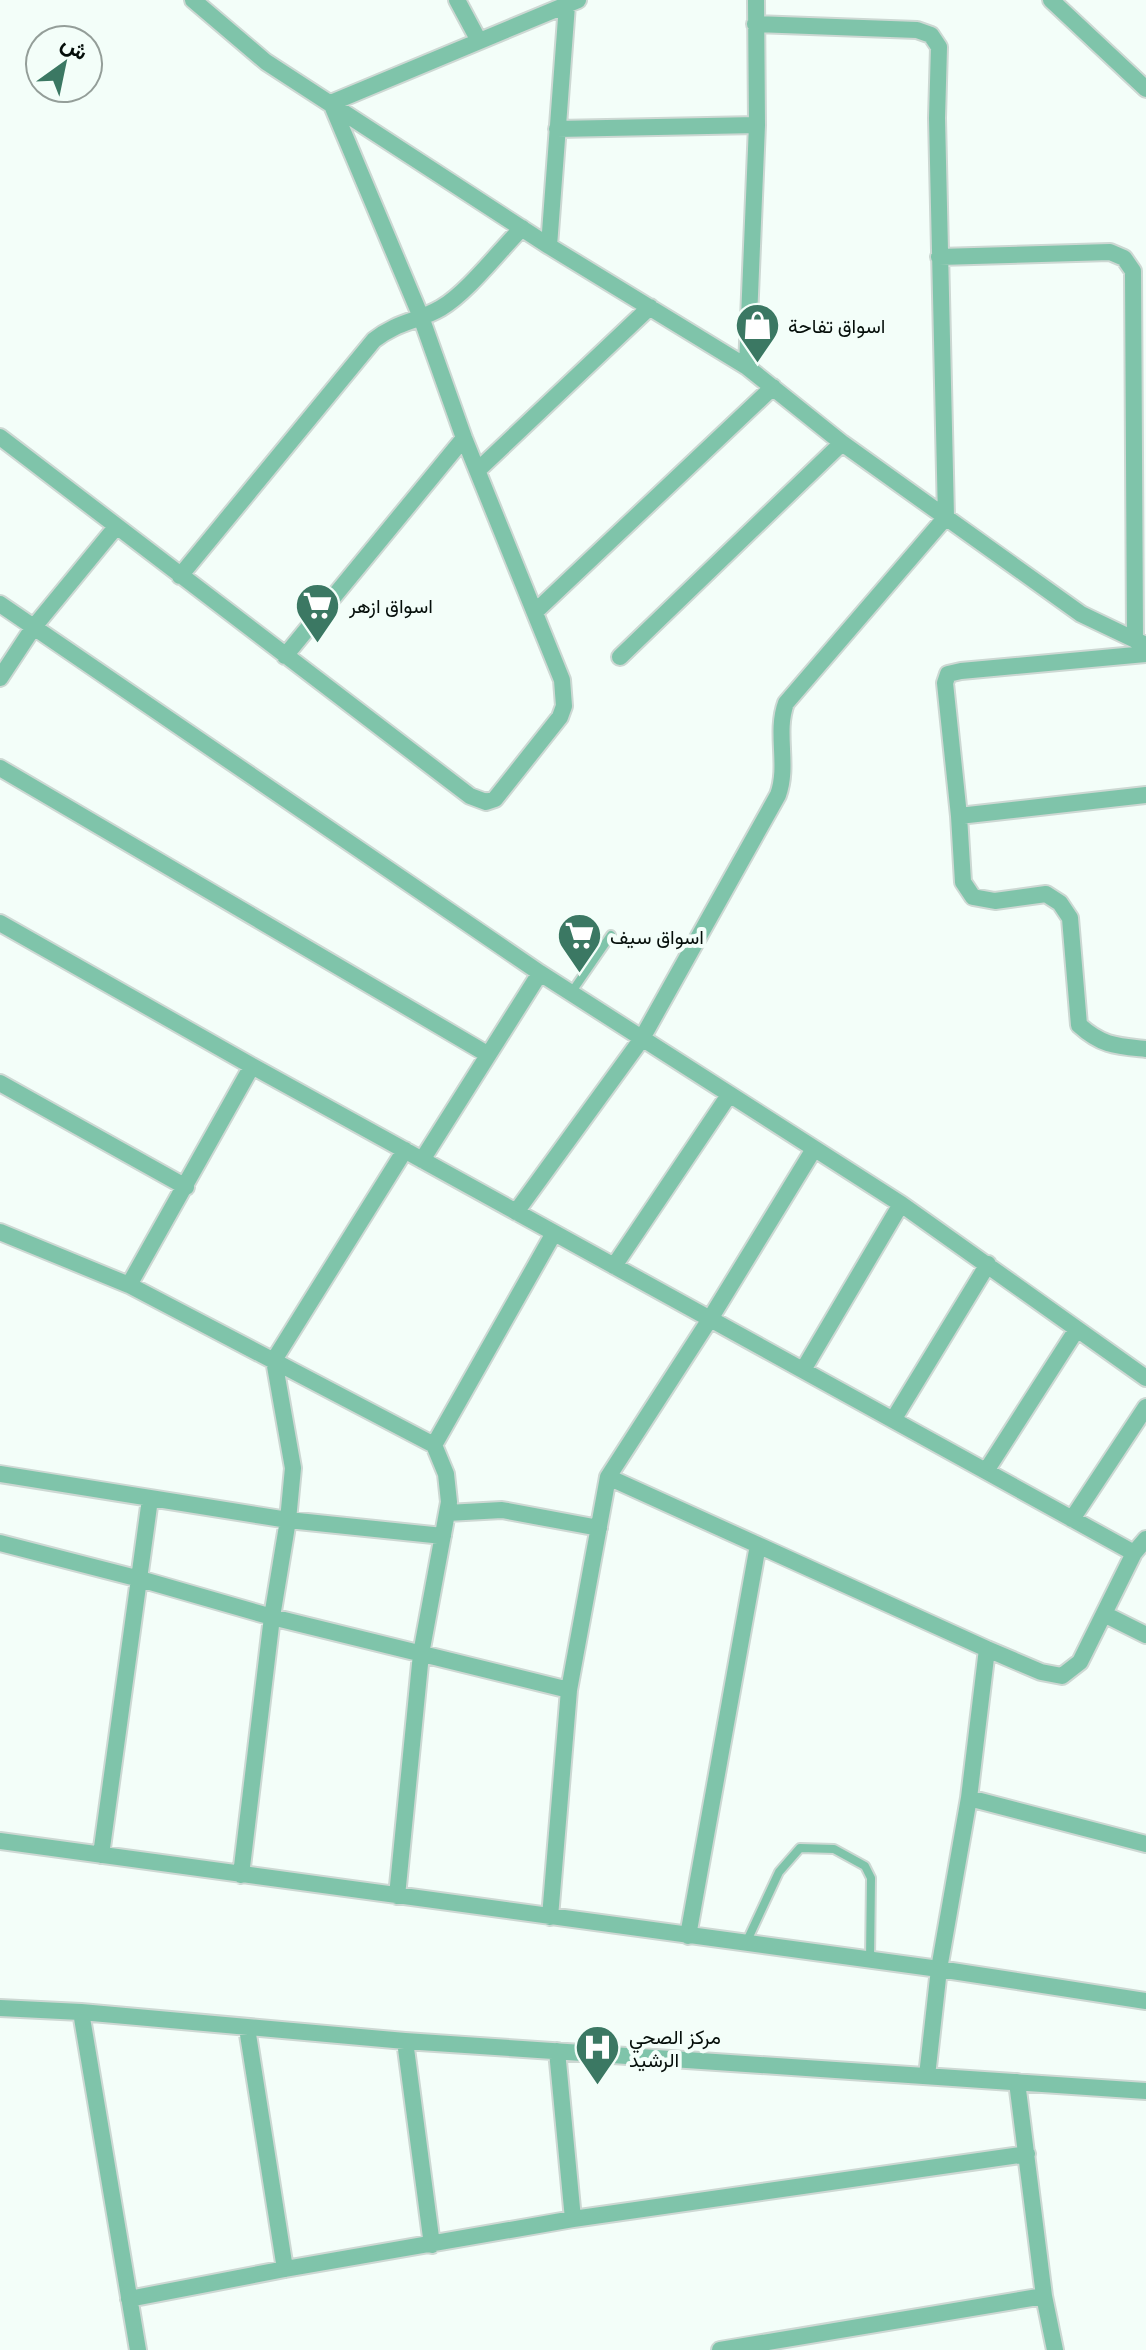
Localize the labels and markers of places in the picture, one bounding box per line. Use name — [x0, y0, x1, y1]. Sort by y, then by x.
shop icon: اسواق تفاحة — [733, 301, 781, 364]
place label: اسواق تفاحة — [788, 312, 885, 339]
supermarket icon: اسواق ازهر — [294, 581, 342, 644]
place label: اسواق ازهر — [348, 592, 433, 619]
supermarket icon: اسواق سيف — [555, 912, 603, 975]
place label: اسواق سيف — [610, 923, 704, 950]
hospital icon: مركز الصحي الرشيد — [574, 2023, 622, 2086]
place label: مركز الصحي الرشيد — [629, 2023, 721, 2073]

